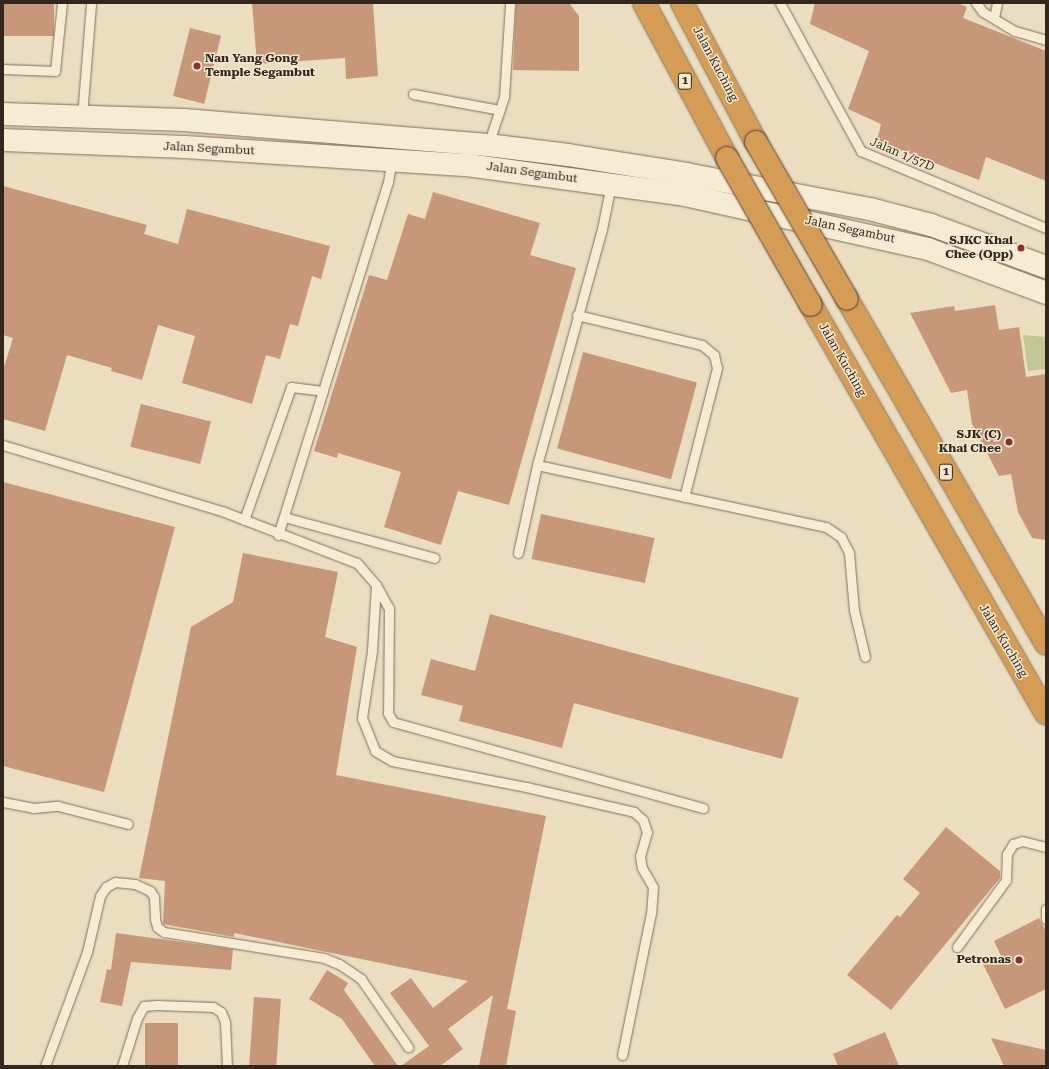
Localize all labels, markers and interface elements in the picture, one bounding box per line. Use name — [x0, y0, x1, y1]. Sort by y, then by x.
street label: Jalan Kuching — [689, 24, 741, 104]
place label: Nan Yang Gong Temple Segambut — [205, 52, 315, 80]
marker: Nan Yang Gong Temple Segambut — [192, 61, 202, 71]
road number: 1 — [677, 72, 693, 90]
street label: Jalan 1/57D — [868, 135, 936, 175]
street label: Jalan Segambut — [163, 139, 255, 159]
street label: Jalan Segambut — [486, 159, 578, 187]
street label: Jalan Segambut — [804, 213, 896, 247]
place label: SJKC Khai Chee (Opp) — [945, 234, 1013, 262]
marker: SJKC Khai Chee (Opp) — [1016, 243, 1026, 253]
street label: Jalan Kuching — [815, 321, 869, 399]
place label: SJK (C) Khai Chee — [939, 428, 1001, 456]
marker: SJK (C) Khai Chee — [1004, 437, 1014, 447]
road number: 1 — [938, 463, 954, 481]
street label: Jalan Kuching — [976, 602, 1030, 680]
place label: Petronas — [957, 953, 1011, 967]
marker: Petronas — [1014, 955, 1024, 965]

